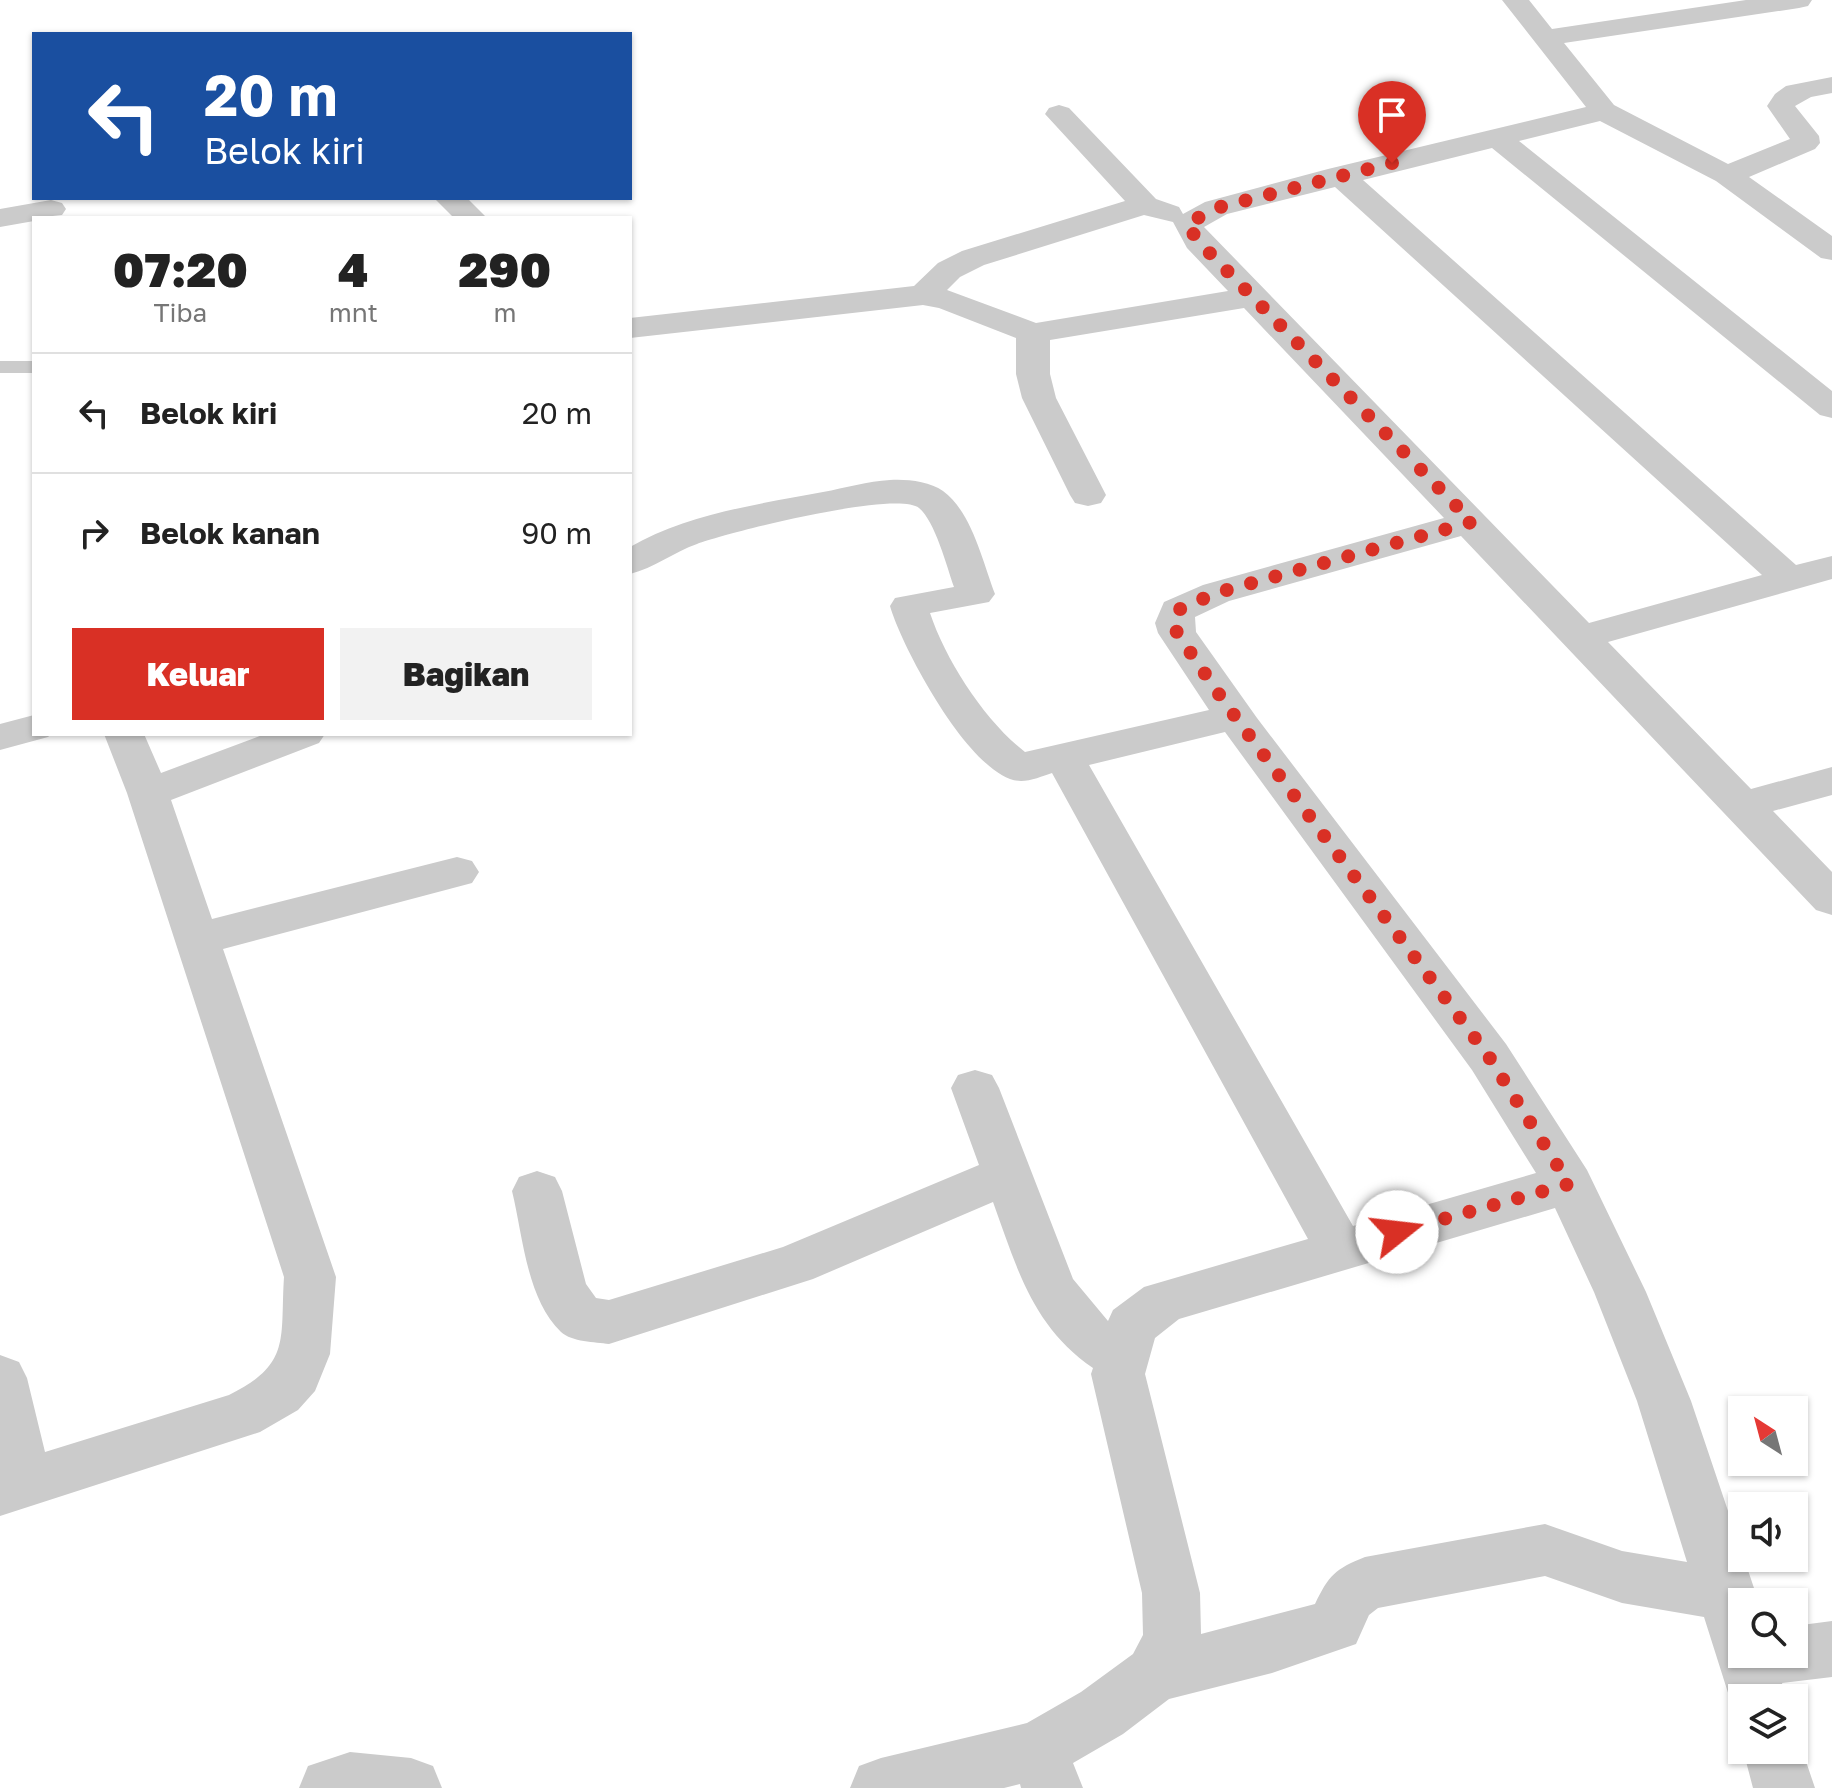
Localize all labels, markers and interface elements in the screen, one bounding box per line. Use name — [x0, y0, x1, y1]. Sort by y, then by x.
text: 20 m — [204, 61, 338, 128]
icon: left — [72, 64, 176, 168]
pin — [1358, 81, 1426, 163]
icon: arrive — [1370, 93, 1414, 137]
text: Belok kiri — [204, 129, 365, 172]
text: 07:20 — [113, 240, 248, 298]
text: 4 — [338, 240, 369, 298]
text: 290 — [459, 240, 551, 298]
text: Tiba — [153, 297, 207, 328]
text: mnt — [329, 297, 378, 328]
text: m — [493, 297, 516, 328]
icon: left — [72, 391, 116, 435]
text: Belok kiri — [140, 395, 277, 431]
text: 20 m — [522, 395, 592, 431]
icon: right — [72, 511, 116, 555]
text: Belok kanan — [140, 515, 320, 551]
text: 90 m — [521, 515, 592, 551]
button: Keluar — [72, 628, 324, 720]
button: Bagikan — [340, 628, 592, 720]
position arrow — [1355, 1190, 1439, 1274]
north arrow — [1728, 1396, 1808, 1476]
map controls — [1728, 1396, 1808, 1764]
button: sound — [1728, 1492, 1808, 1572]
button: search — [1728, 1588, 1808, 1668]
button: layers — [1728, 1684, 1808, 1764]

